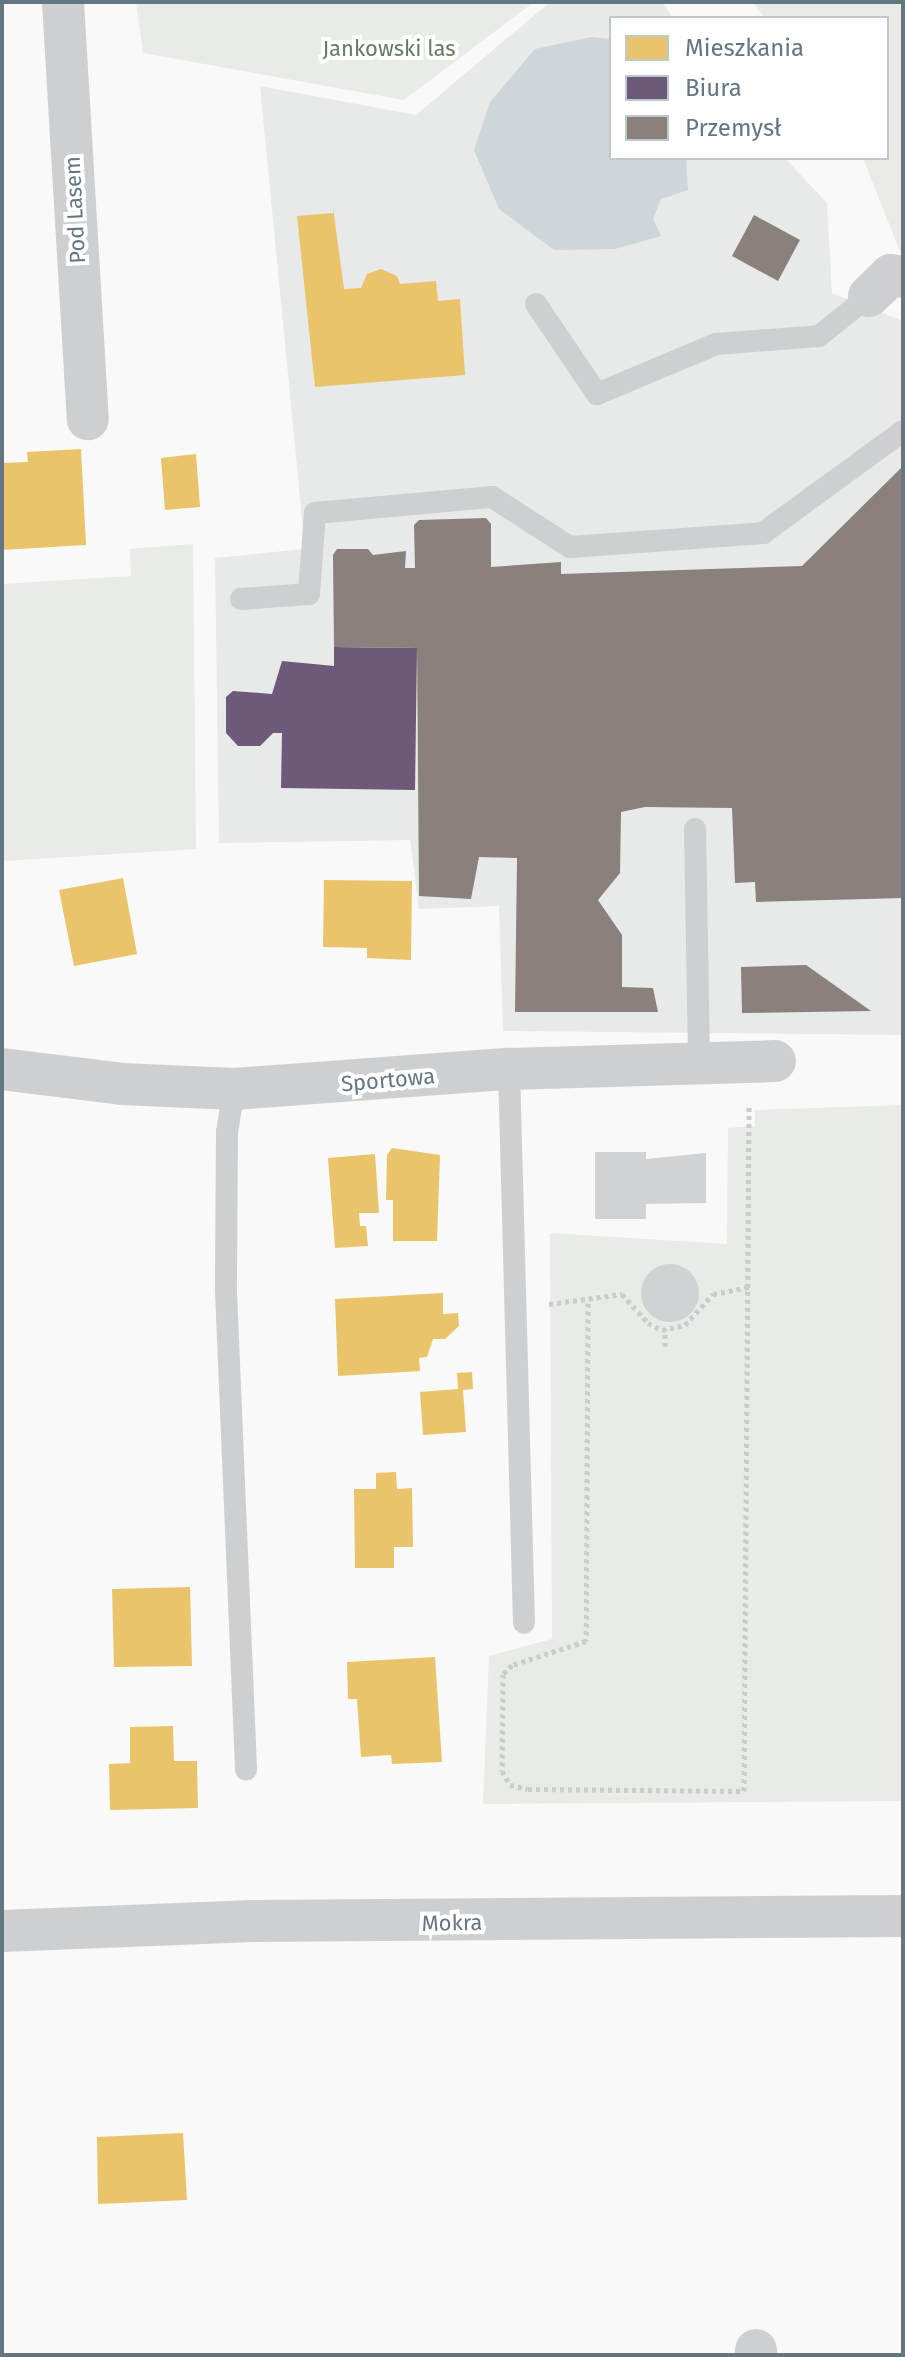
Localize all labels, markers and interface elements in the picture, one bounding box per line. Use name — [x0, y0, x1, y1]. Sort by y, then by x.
legend — [609, 16, 889, 160]
text: Mieszkania — [685, 34, 804, 62]
park label: Jankowski las — [322, 36, 456, 62]
text: Biura — [685, 74, 742, 102]
text: Przemysł — [685, 114, 781, 142]
street label: Pod Lasem — [59, 156, 91, 264]
street label: Sportowa — [340, 1063, 436, 1097]
street label: Mokra — [421, 1909, 483, 1937]

